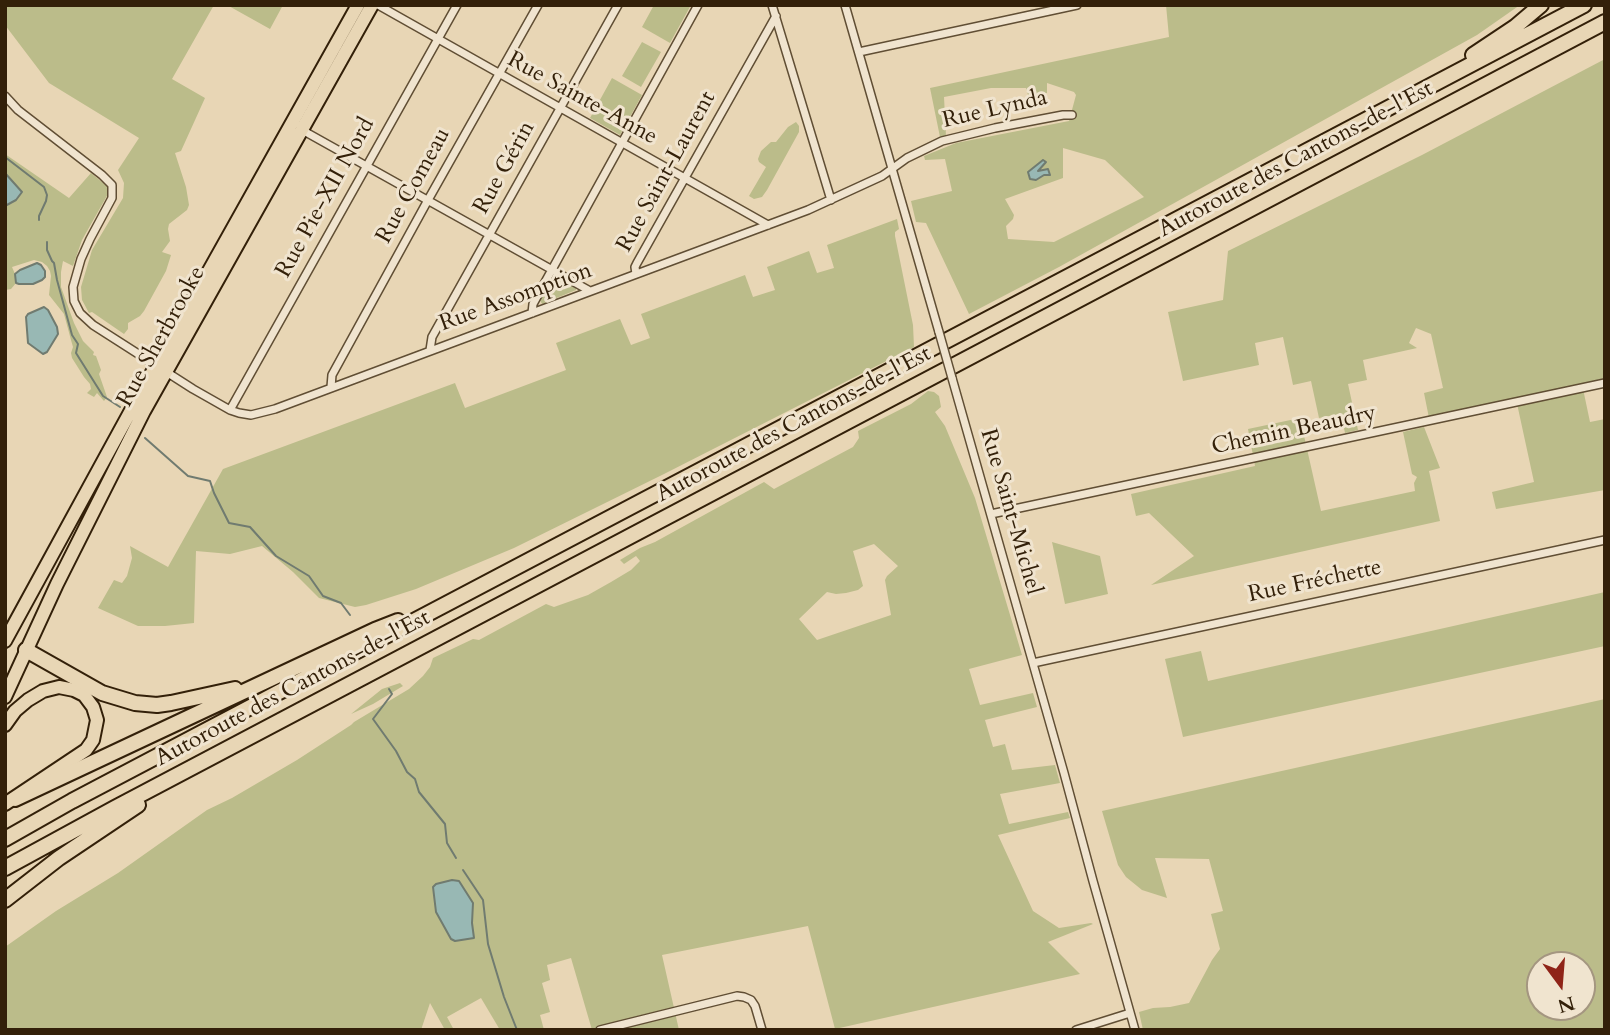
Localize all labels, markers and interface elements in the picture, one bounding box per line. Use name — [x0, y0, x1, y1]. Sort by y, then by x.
street label: Rue Sainte-Anne — [502, 46, 662, 152]
street label: Autoroute des Cantons-de-l'Est — [1154, 76, 1438, 244]
street label: Rue Lynda — [940, 85, 1050, 135]
street label: Rue Saint-Laurent — [611, 87, 723, 257]
street label: Rue Pie-XII Nord — [271, 113, 381, 283]
street label: Rue Gérin — [468, 117, 542, 219]
street label: Rue Comeau — [371, 123, 457, 249]
street label: Rue Assomption — [436, 258, 596, 338]
street label: Rue Sherbrooke — [112, 262, 212, 412]
street label: Autoroute des Cantons-de-l'Est — [652, 341, 936, 509]
street label: Chemin Beaudry — [1209, 400, 1379, 462]
street label: Rue Saint-Michel — [973, 426, 1047, 598]
street label: Rue Fréchette — [1246, 554, 1384, 610]
street label: Autoroute des Cantons-de-l'Est — [151, 605, 435, 773]
north arrow — [1526, 951, 1596, 1021]
text: N — [1555, 989, 1578, 1019]

